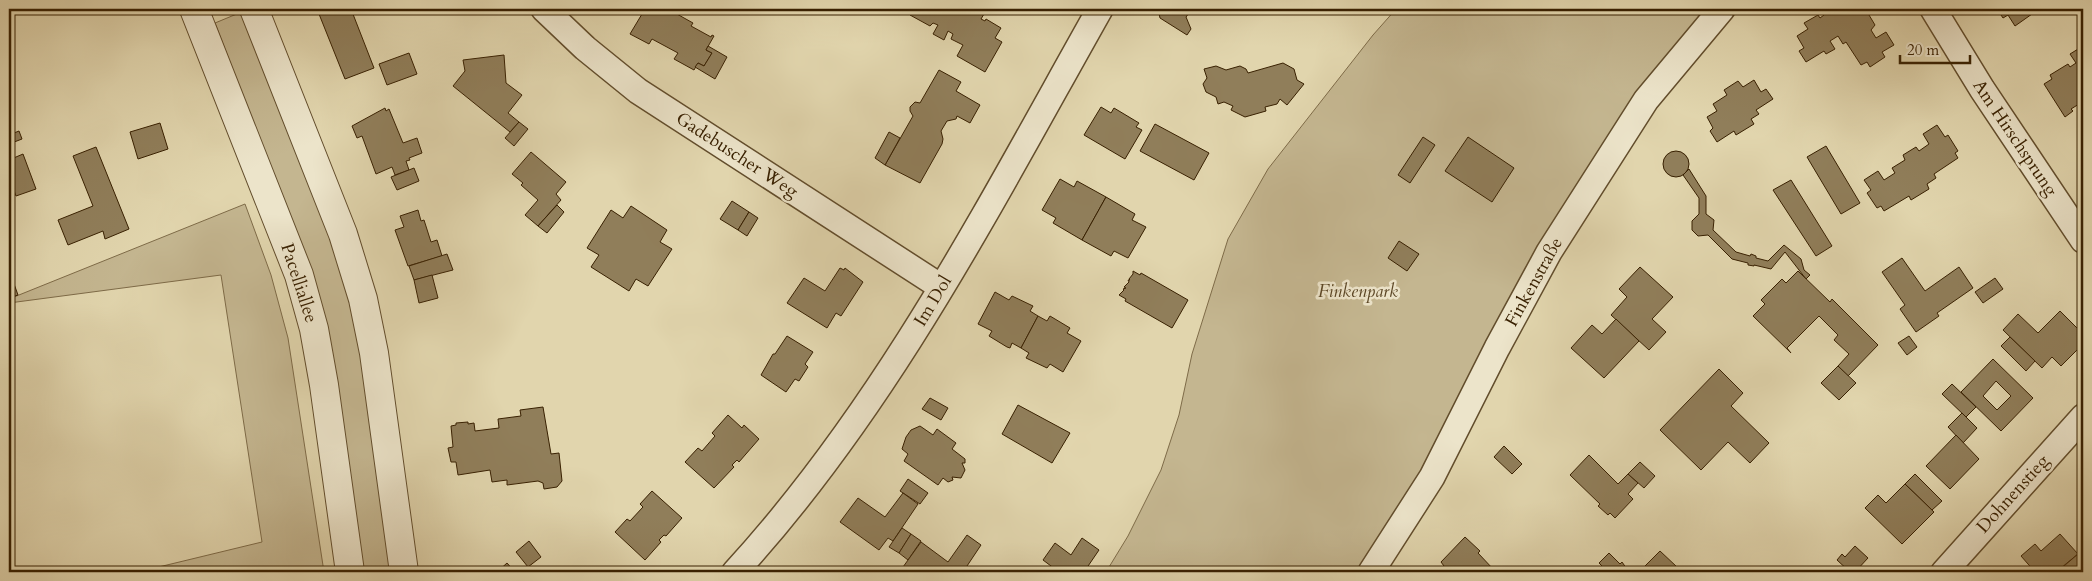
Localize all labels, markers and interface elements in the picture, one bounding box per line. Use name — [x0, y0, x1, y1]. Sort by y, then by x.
scale bar — [1900, 32, 1970, 64]
text: 20 m — [1907, 40, 1939, 60]
street label: Am Hirschsprung — [1967, 75, 2064, 202]
street label: Gadebuscher Weg — [671, 106, 804, 204]
street label: Finkenstraße — [1499, 233, 1569, 331]
street label: Pacelliallee — [274, 240, 324, 326]
street label: Im Dol — [908, 271, 958, 331]
park label: Finkenpark — [1318, 279, 1398, 304]
street label: Dohnenstieg — [1971, 449, 2056, 539]

